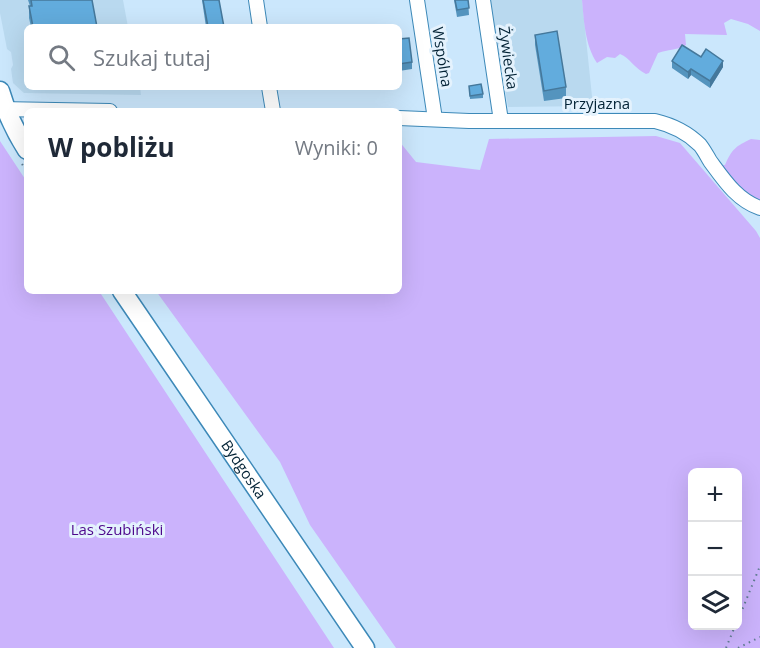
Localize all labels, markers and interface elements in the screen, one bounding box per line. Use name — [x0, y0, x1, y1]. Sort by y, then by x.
search box — [24, 24, 402, 90]
street label: Wspólna — [428, 25, 458, 88]
street label: Żywiecka — [495, 25, 523, 91]
icon: search — [45, 41, 78, 74]
text: Szukaj tutaj — [93, 42, 211, 72]
street label: Przyjazna — [564, 93, 630, 113]
text: W pobliżu — [48, 129, 175, 165]
text: Wyniki: 0 — [295, 134, 378, 161]
street label: Bydgoska — [217, 436, 271, 502]
map controls — [688, 468, 742, 630]
button: + — [688, 468, 742, 522]
park label: Las Szubiński — [71, 519, 163, 539]
button: − — [688, 522, 742, 576]
button: layers — [688, 576, 742, 630]

